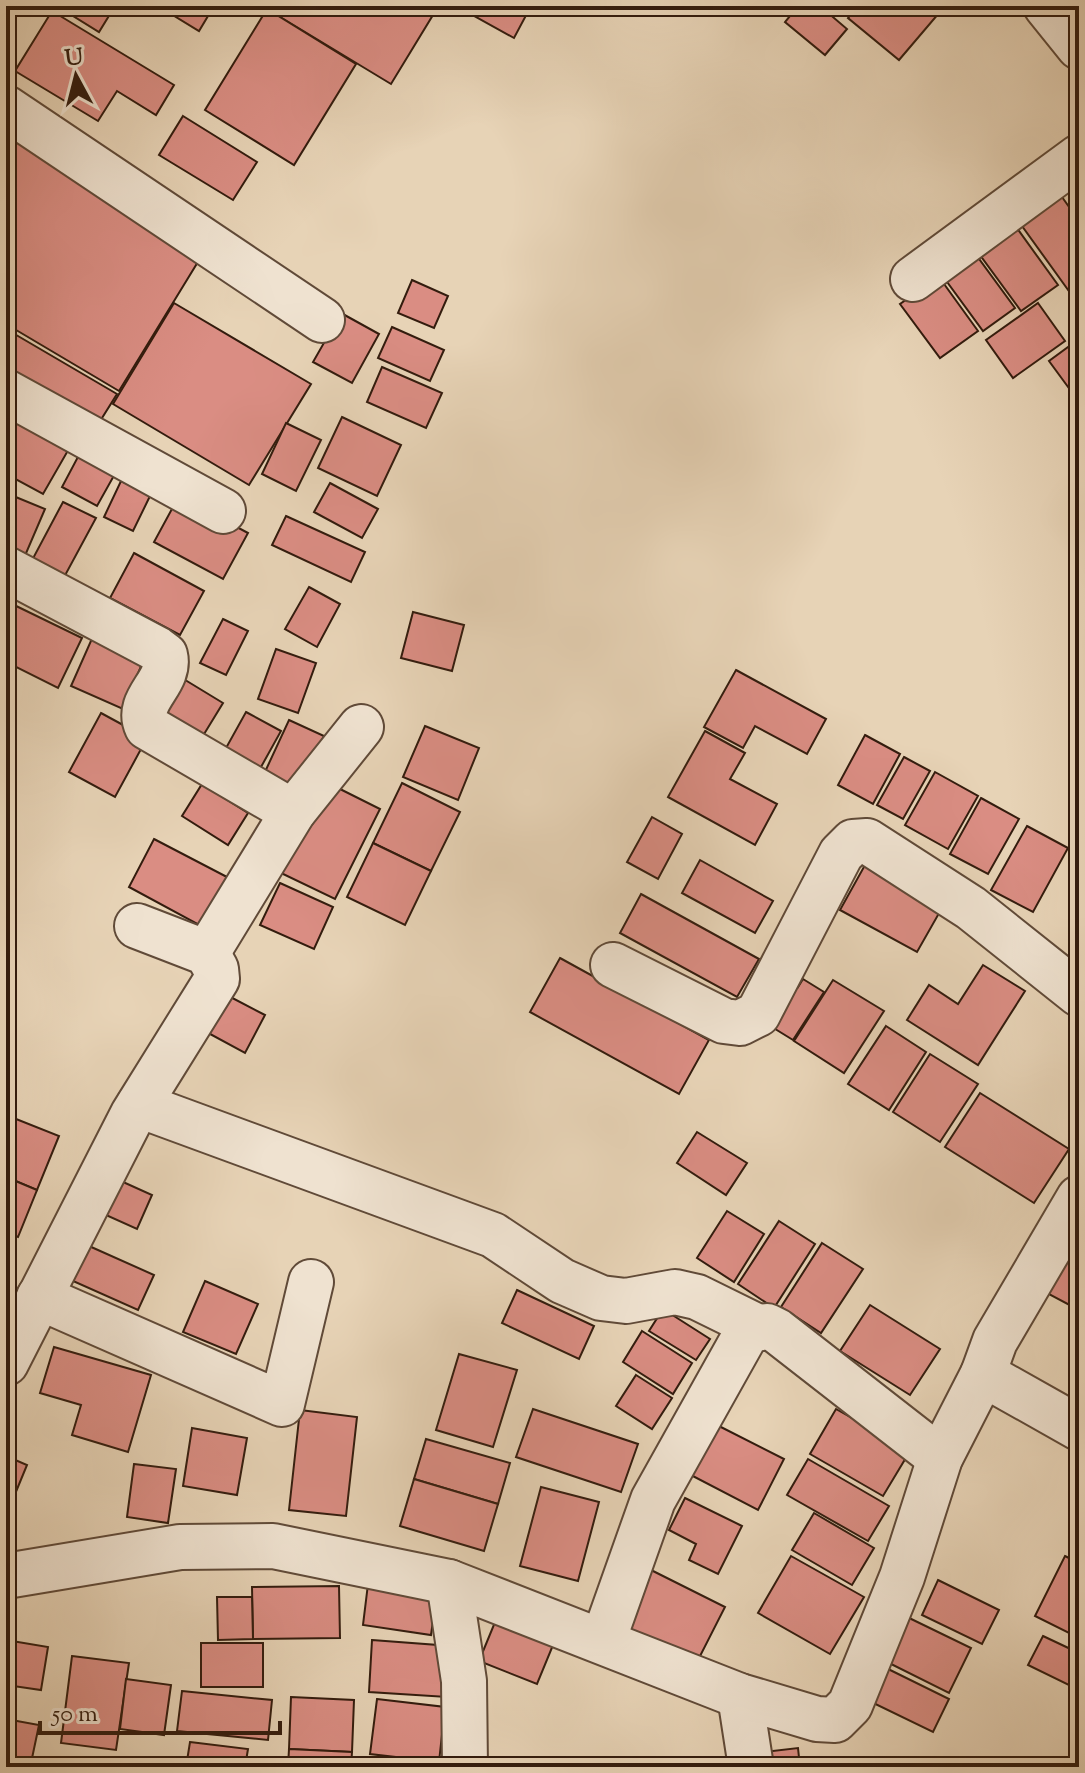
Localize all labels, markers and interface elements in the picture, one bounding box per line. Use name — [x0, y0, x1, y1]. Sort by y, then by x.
north arrow — [36, 36, 116, 116]
text: U — [63, 42, 85, 76]
scale bar — [40, 1685, 280, 1735]
text: 50 m — [50, 1698, 98, 1732]

